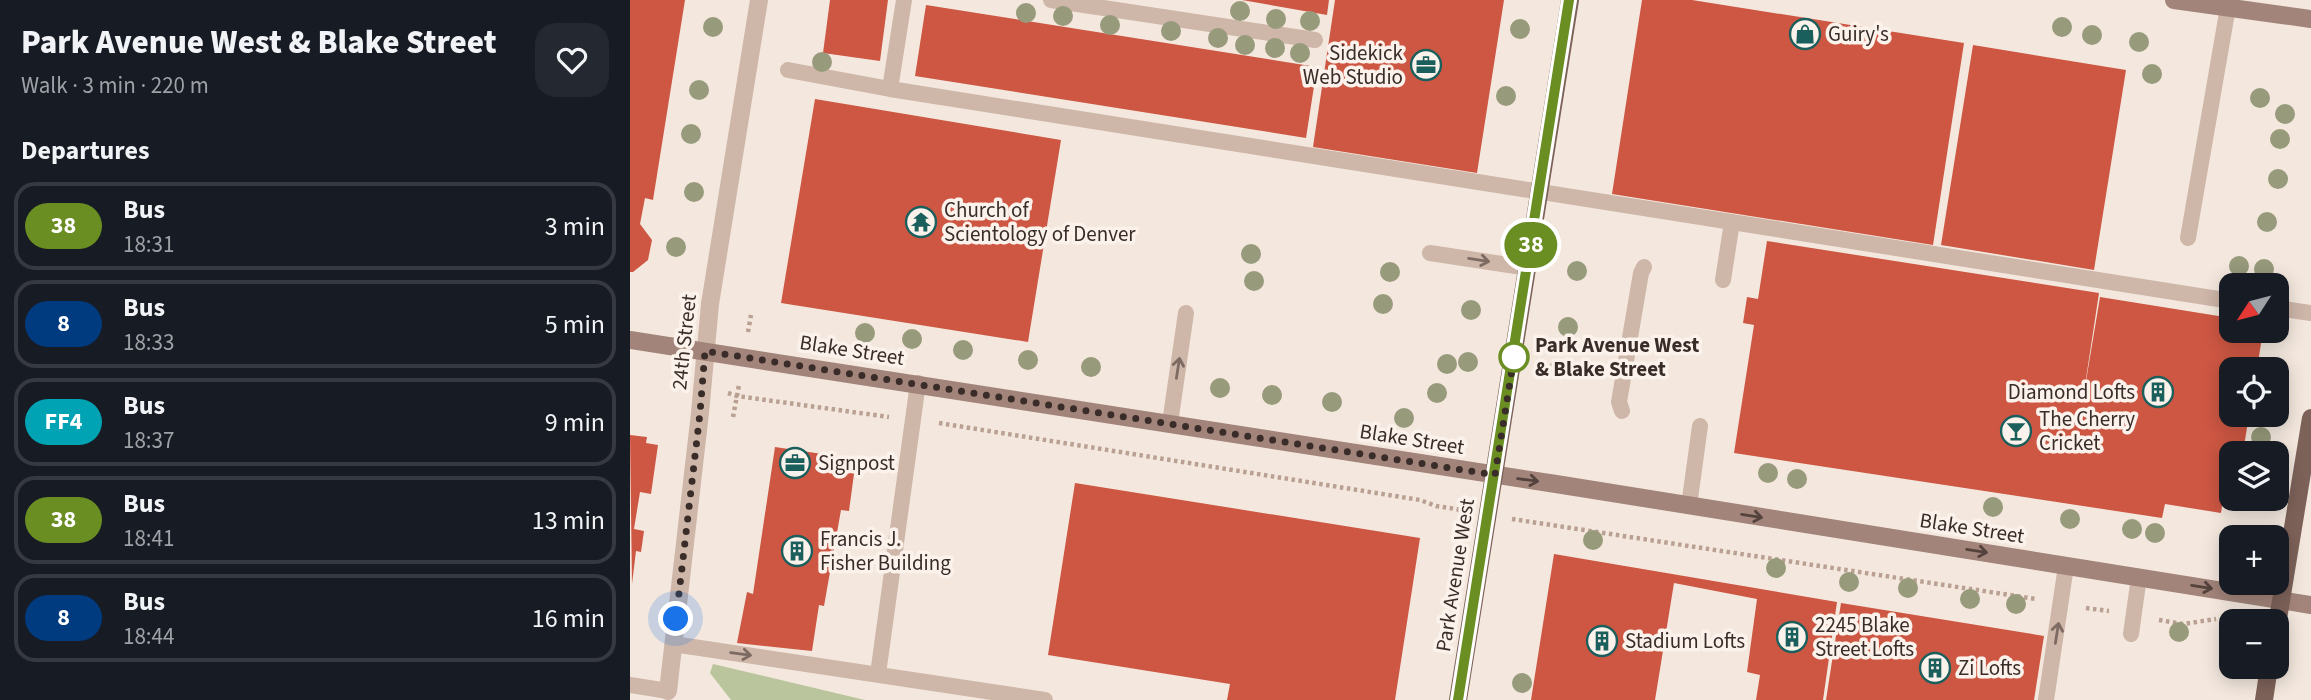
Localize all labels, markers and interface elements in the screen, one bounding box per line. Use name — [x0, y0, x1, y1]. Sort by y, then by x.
shop icon: Guiry's — [1788, 17, 1822, 51]
text: Park Avenue West & Blake Street — [21, 19, 497, 66]
place label: Guiry's — [1828, 19, 1889, 49]
button: heart — [535, 23, 609, 97]
place label: Sidekick Web Studio — [1303, 38, 1404, 92]
office icon: Sidekick Web Studio — [1409, 48, 1443, 82]
text: Walk · 3 min · 220 m — [21, 69, 209, 102]
text: Departures — [21, 132, 149, 169]
text: Bus — [123, 191, 165, 228]
place label: Church of Scientology of Denver — [944, 195, 1136, 249]
temple icon: Church of Scientology of Denver — [904, 205, 938, 239]
text: 38 — [51, 208, 76, 243]
text: 3 min — [545, 208, 605, 245]
line badge: 38 — [1500, 222, 1562, 268]
text: 38 — [1518, 227, 1544, 262]
text: 18:31 — [123, 228, 174, 261]
one-way arrow — [1467, 254, 1490, 267]
north arrow — [2219, 273, 2289, 343]
map controls — [2219, 273, 2289, 679]
text: Bus — [123, 289, 165, 326]
street label: 24th Street — [664, 293, 704, 391]
text: 8 — [57, 306, 70, 341]
text: 5 min — [545, 306, 605, 343]
text: 18:33 — [123, 326, 174, 359]
street label: Blake Street — [798, 327, 906, 373]
place label: Park Avenue West & Blake Street — [1535, 330, 1699, 384]
marker: Park Avenue West & Blake Street — [1499, 342, 1529, 372]
one-way arrow — [1172, 357, 1185, 380]
button: locate — [2219, 357, 2289, 427]
building icon: Diamond Lofts — [2141, 375, 2175, 409]
place label: Diamond Lofts — [2008, 377, 2135, 407]
text: Bus — [123, 387, 165, 424]
text: FF4 — [45, 404, 82, 439]
text: 9 min — [545, 404, 605, 441]
place label: The Cherry Cricket — [2039, 404, 2135, 458]
bar icon: The Cherry Cricket — [1999, 414, 2033, 448]
street label: Blake Street — [1358, 416, 1466, 462]
text: 18:37 — [123, 424, 174, 457]
button: layers — [2219, 441, 2289, 511]
office icon: Signpost — [778, 446, 812, 480]
place label: Signpost — [818, 448, 895, 478]
one-way arrow — [1516, 473, 1539, 486]
text: Bus — [123, 485, 165, 522]
street label: Park Avenue West — [1428, 496, 1482, 654]
text: 38 — [51, 502, 76, 537]
text: 13 min — [532, 502, 605, 539]
street label: Blake Street — [1918, 505, 2026, 551]
one-way arrow — [1740, 510, 1763, 523]
text: 18:41 — [123, 522, 174, 555]
place label: Francis J. Fisher Building — [820, 524, 951, 578]
button: + — [2219, 525, 2289, 595]
building icon: Francis J. Fisher Building — [780, 534, 814, 568]
one-way arrow — [1965, 545, 1988, 558]
one-way arrow — [2190, 581, 2213, 594]
text: Bus — [123, 583, 165, 620]
text: 8 — [57, 600, 70, 635]
text: 16 min — [532, 600, 605, 637]
your location — [658, 601, 693, 636]
button: − — [2219, 609, 2289, 679]
place label: 2245 Blake Street Lofts — [1815, 610, 1914, 664]
text: 18:44 — [123, 620, 174, 653]
building icon: 2245 Blake Street Lofts — [1775, 620, 1809, 654]
one-way arrow — [2050, 622, 2063, 645]
building icon: Stadium Lofts — [1585, 624, 1619, 658]
place label: Stadium Lofts — [1625, 626, 1745, 656]
one-way arrow — [729, 648, 752, 661]
building icon: Zi Lofts — [1918, 651, 1952, 685]
place label: Zi Lofts — [1958, 653, 2021, 683]

